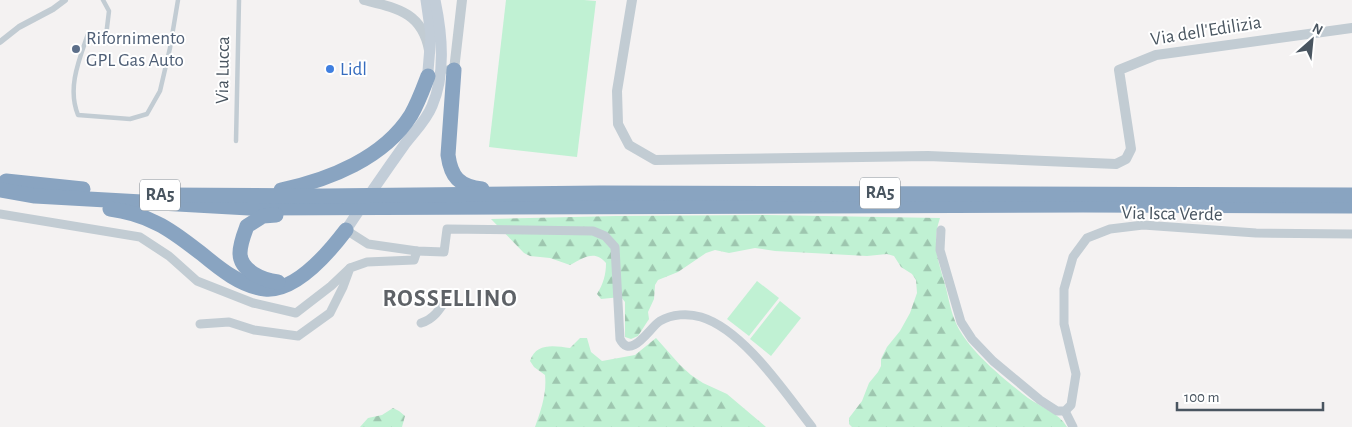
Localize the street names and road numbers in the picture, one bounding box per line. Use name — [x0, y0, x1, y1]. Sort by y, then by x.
street label: Via dell'Edilizia — [1149, 13, 1263, 49]
street label: Via Lucca — [213, 36, 233, 104]
road number: RA5 — [860, 178, 900, 208]
road number: RA5 — [140, 180, 180, 210]
street label: Via Isca Verde — [1121, 204, 1223, 224]

